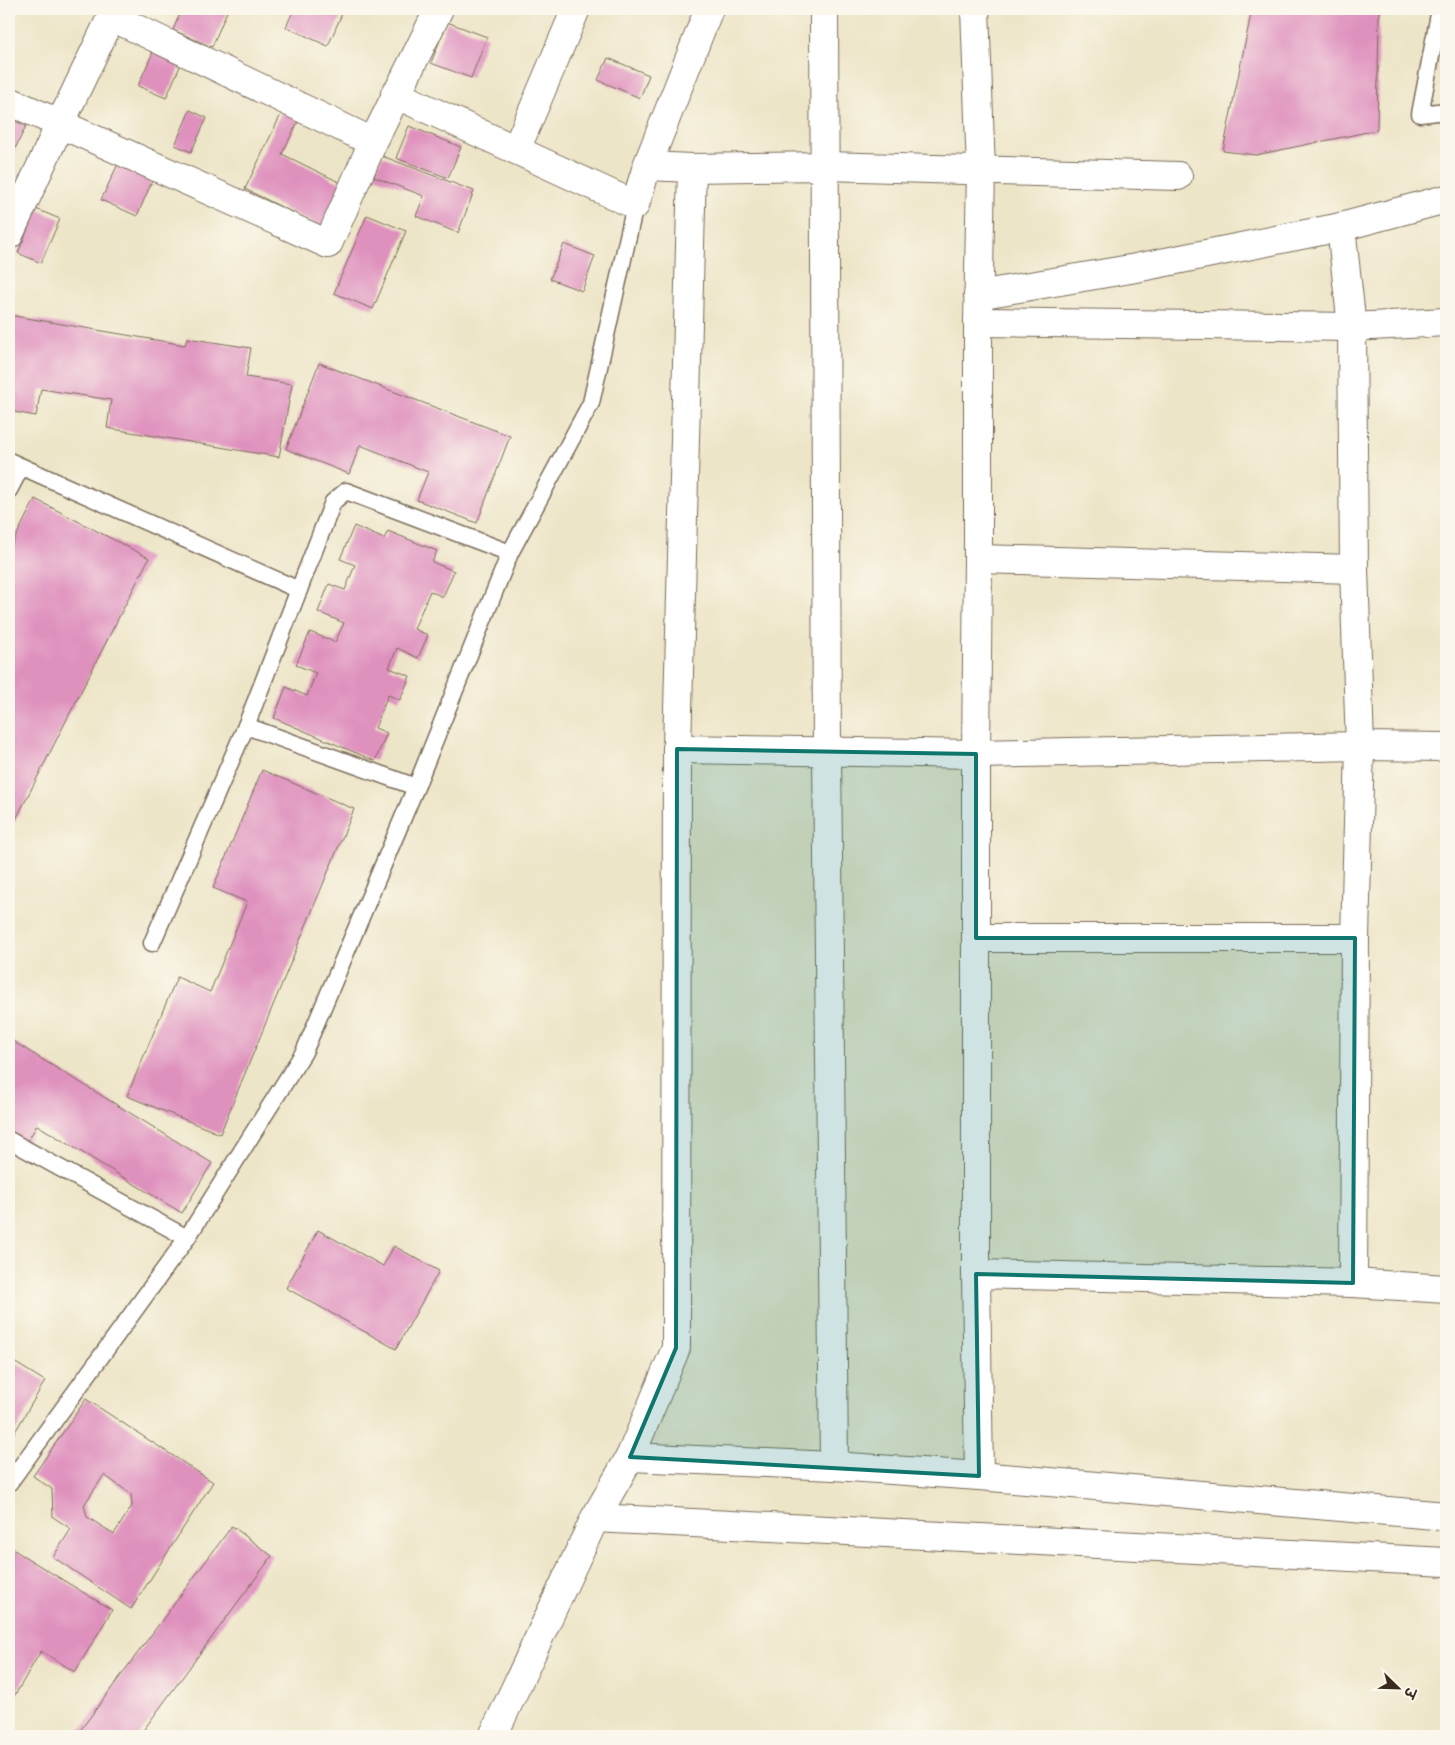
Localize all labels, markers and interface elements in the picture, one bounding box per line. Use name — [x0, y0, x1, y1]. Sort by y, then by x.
north arrow — [1372, 1662, 1422, 1712]
text: उ — [1397, 1683, 1421, 1702]

